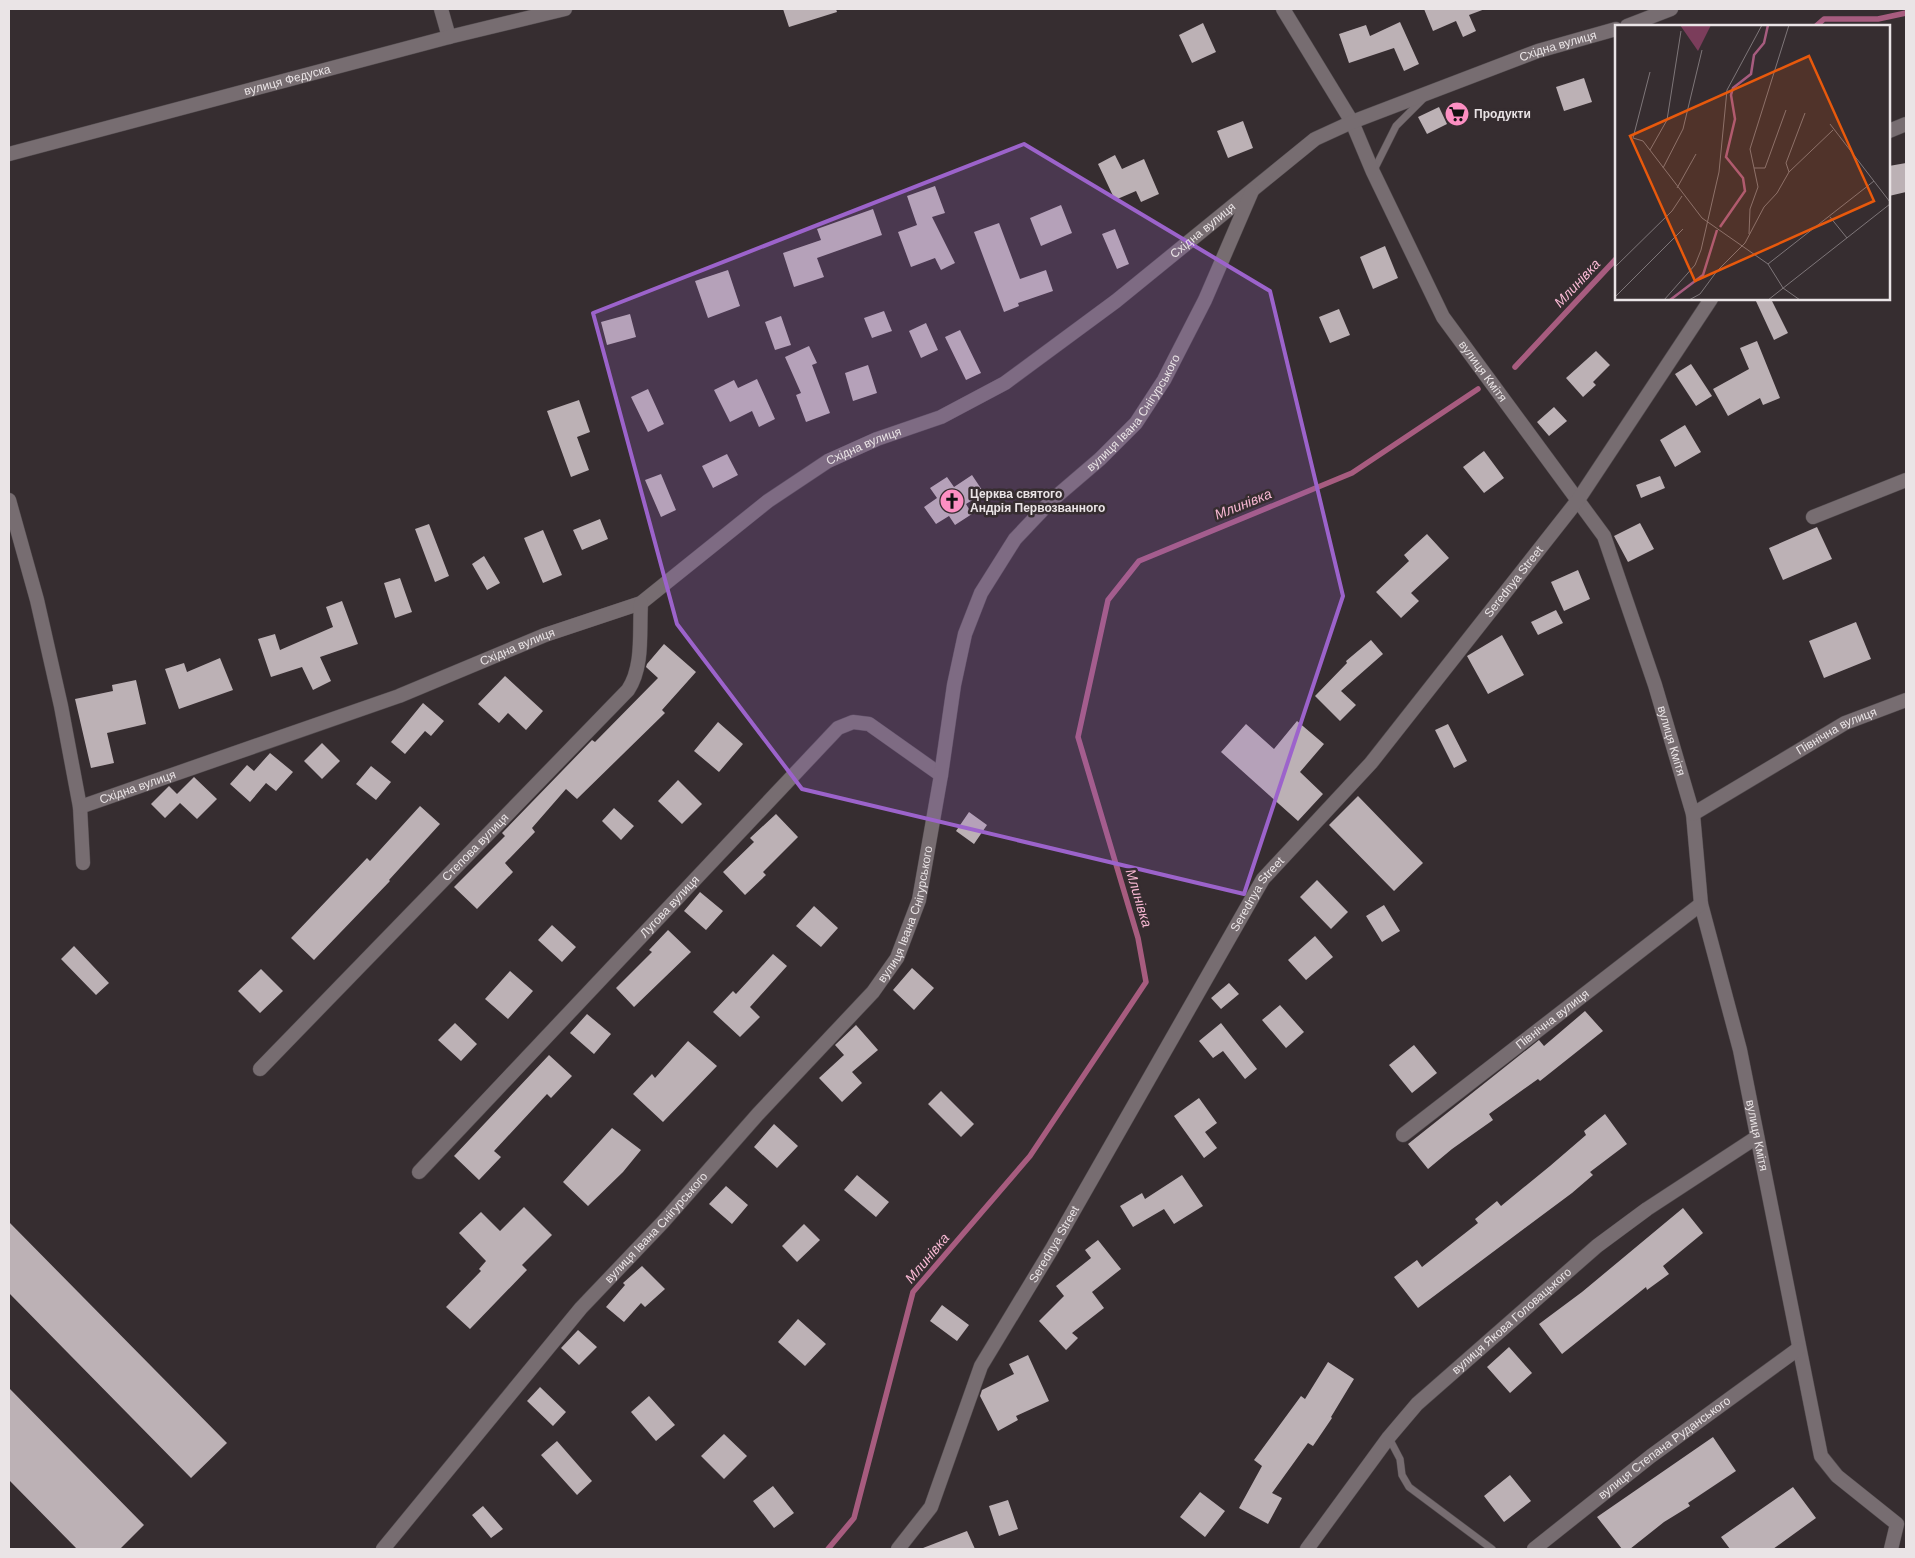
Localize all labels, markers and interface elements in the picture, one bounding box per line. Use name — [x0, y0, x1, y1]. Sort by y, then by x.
inset map — [1615, 25, 1890, 300]
street label: Східна вулиця — [1517, 28, 1598, 64]
street label: вулиця Федуска — [243, 62, 332, 98]
supermarket icon: Продукти — [1444, 101, 1470, 127]
place label: Продукти — [1474, 107, 1531, 121]
street label: Східна вулиця — [1167, 200, 1238, 261]
water label: Млинівка — [1551, 256, 1603, 310]
street label: вулиця Кмітя — [1456, 338, 1510, 405]
street label: вулиця Івана Снігурського — [1084, 352, 1183, 474]
street label: Східна вулиця — [824, 424, 903, 468]
water label: Млинівка — [1212, 485, 1274, 523]
place label: Церква святого Андрія Первозванного — [970, 487, 1105, 515]
church icon: Церква святого Андрія Первозванного — [939, 488, 965, 514]
street label: Serednya Street — [1481, 543, 1546, 620]
street label: Східна вулиця — [478, 625, 557, 668]
street label: вулиця Кмітя — [1654, 704, 1688, 777]
street label: Північна вулиця — [1794, 705, 1879, 758]
street label: Східна вулиця — [98, 767, 178, 807]
street label: Степова вулиця — [439, 810, 511, 884]
street label: вулиця Івана Снігурського — [875, 845, 935, 985]
street label: Serednya Street — [1228, 854, 1287, 934]
water label: Млинівка — [1123, 867, 1155, 929]
street label: Лугова вулиця — [637, 873, 702, 940]
street label: Північна вулиця — [1513, 986, 1592, 1052]
street label: вулиця Кмітя — [1743, 1099, 1771, 1172]
street label: вулиця Івана Снігурського — [602, 1169, 711, 1286]
street label: Serednya Street — [1026, 1203, 1082, 1285]
water label: Млинівка — [902, 1230, 953, 1286]
street label: вулиця Якова Головацького — [1449, 1265, 1574, 1377]
street label: вулиця Степана Руданського — [1595, 1393, 1733, 1502]

